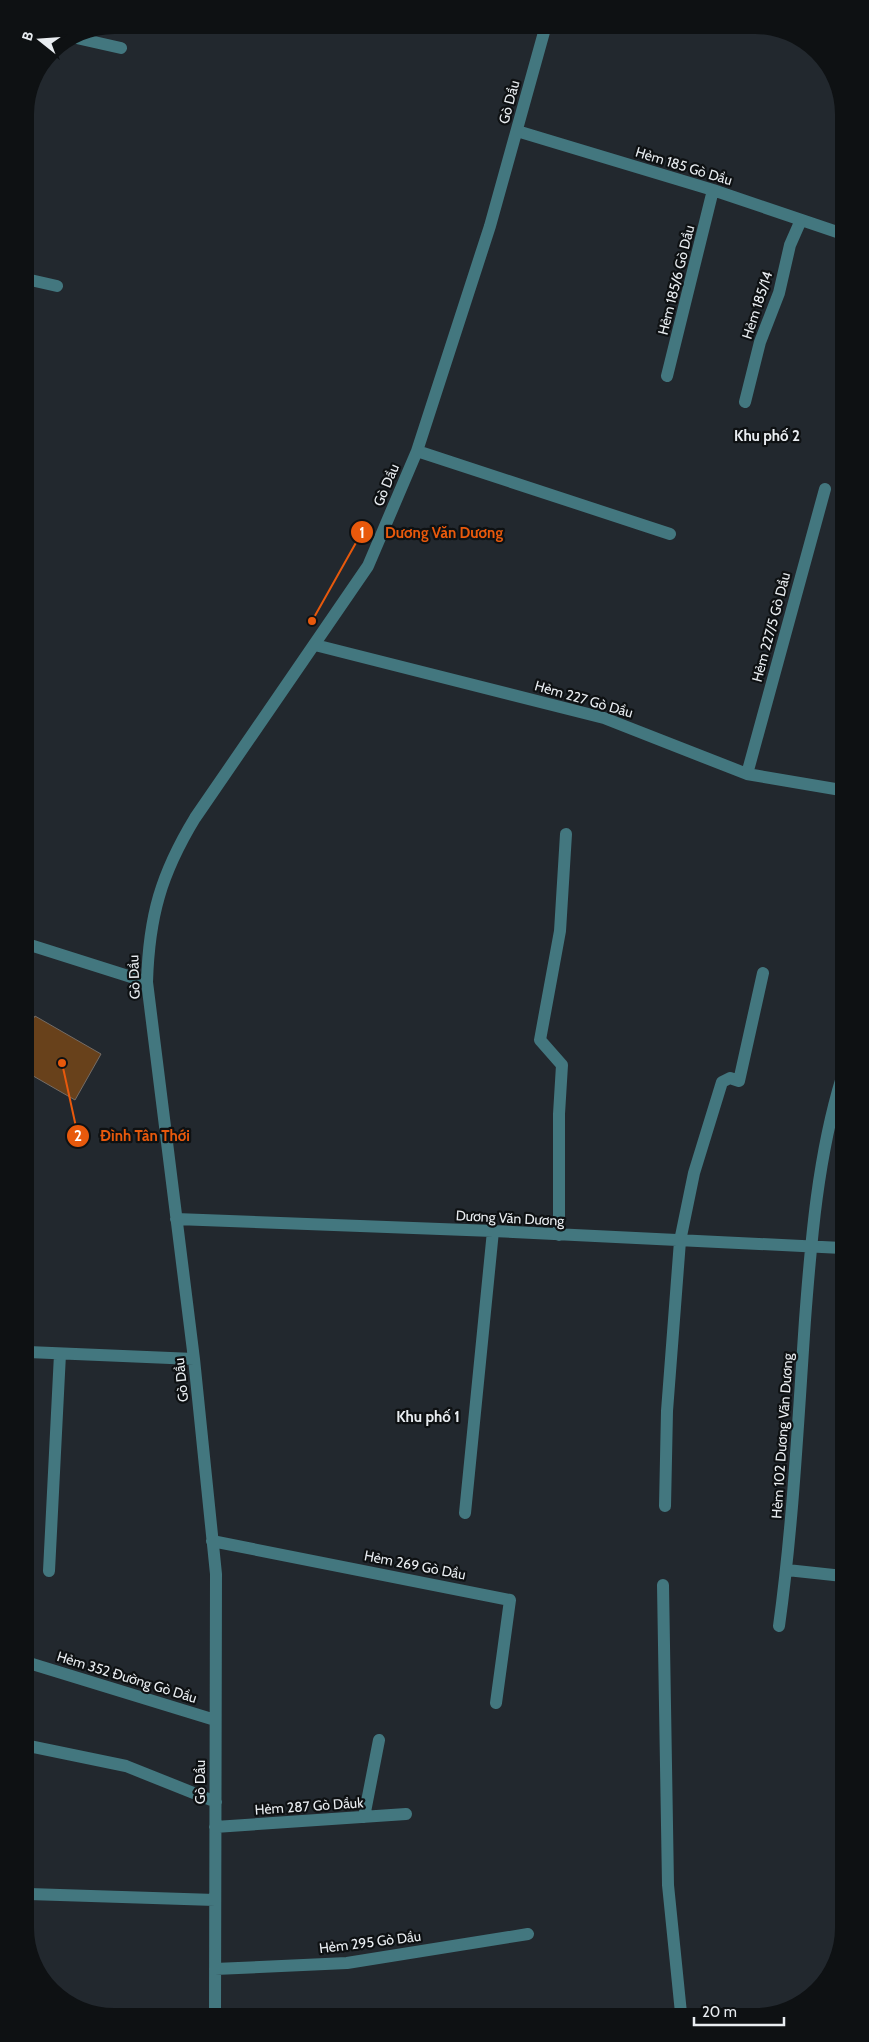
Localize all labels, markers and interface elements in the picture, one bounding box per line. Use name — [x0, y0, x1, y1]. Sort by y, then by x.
north arrow — [15, 15, 65, 65]
text: B — [18, 29, 38, 43]
street label: Gò Dầu — [495, 78, 523, 126]
street label: Hẻm 185 Gò Dầu — [633, 143, 735, 189]
street label: Hẻm 185/6 Gò Dầu — [654, 223, 698, 337]
street label: Hẻm 185/14 — [738, 269, 776, 341]
district label: Khu phố 2 — [734, 427, 800, 445]
street label: Gò Dầu — [369, 461, 403, 509]
callout: Dương Văn Dương — [350, 517, 513, 547]
text: 1 — [359, 524, 365, 542]
text: Dương Văn Dương — [385, 524, 503, 542]
street label: Hẻm 227/5 Gò Dầu — [748, 570, 794, 684]
street label: Hẻm 227 Gò Dầu — [533, 676, 635, 722]
street label: Gò Dầu — [124, 955, 144, 999]
callout: Đình Tân Thới — [65, 1121, 200, 1151]
text: 2 — [74, 1127, 82, 1145]
text: Đình Tân Thới — [100, 1127, 190, 1145]
street label: Dương Văn Dương — [455, 1206, 566, 1230]
street label: Hẻm 102 Dương Văn Dương — [767, 1352, 797, 1519]
street label: Gò Dầu — [170, 1357, 192, 1403]
district label: Khu phố 1 — [396, 1408, 460, 1426]
street label: Hẻm 269 Gò Dầu — [363, 1546, 467, 1584]
street label: Hẻm 352 Đường Gò Dầu — [55, 1647, 199, 1707]
street label: Gò Dầu — [191, 1760, 209, 1804]
street label: Hẻm 287 Gò Dầuk — [254, 1793, 365, 1819]
street label: Hẻm 295 Gò Dầu — [318, 1927, 422, 1957]
scale bar — [694, 1994, 784, 2026]
text: 20 m — [702, 2003, 737, 2021]

